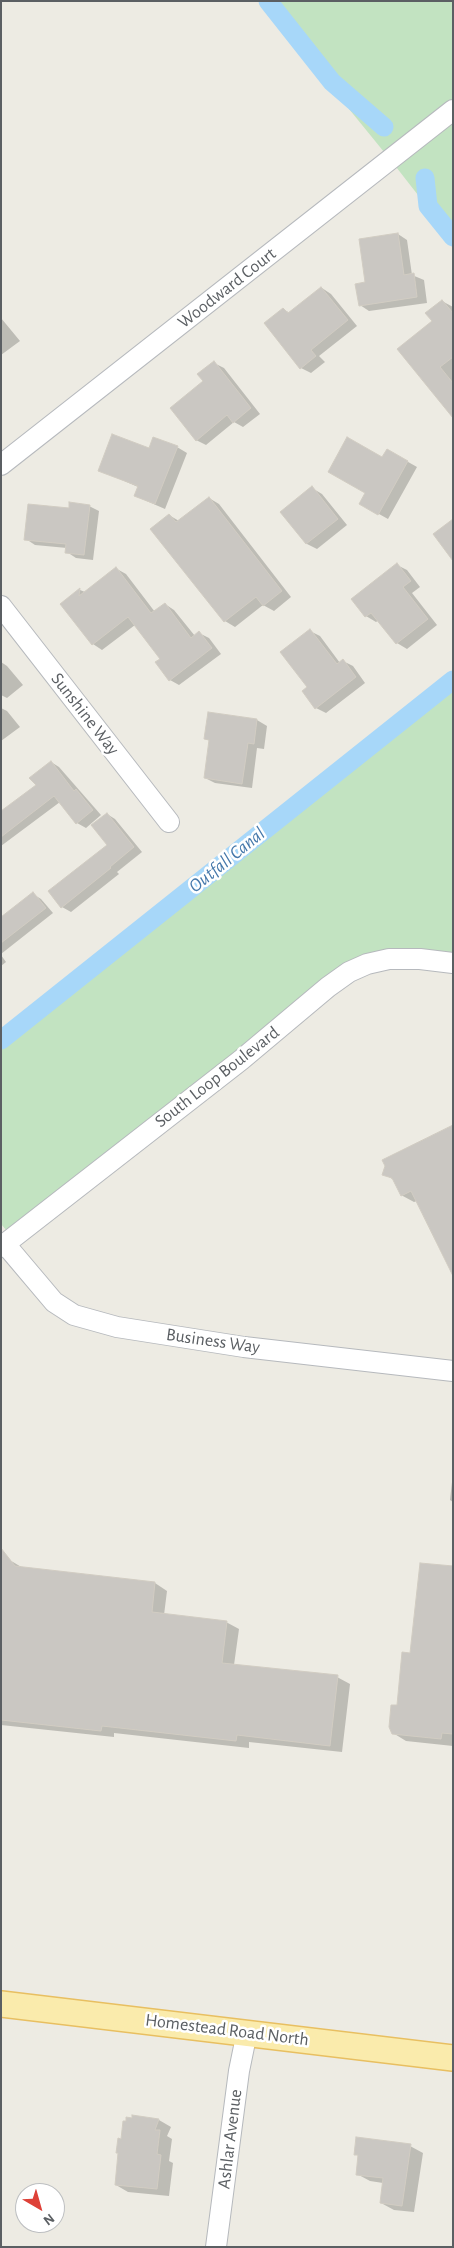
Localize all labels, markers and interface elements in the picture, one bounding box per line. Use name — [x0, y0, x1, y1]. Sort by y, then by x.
street label: Woodward Court — [174, 243, 280, 333]
street label: Sunshine Way — [46, 669, 124, 759]
water label: Outfall Canal — [184, 822, 270, 898]
street label: South Loop Boulevard — [150, 1022, 284, 1132]
street label: Business Way — [165, 1324, 261, 1358]
street label: Homestead Road North — [144, 2009, 310, 2051]
street label: Ashlar Avenue — [213, 2088, 247, 2190]
north arrow — [15, 2183, 65, 2233]
text: N — [40, 2211, 57, 2228]

